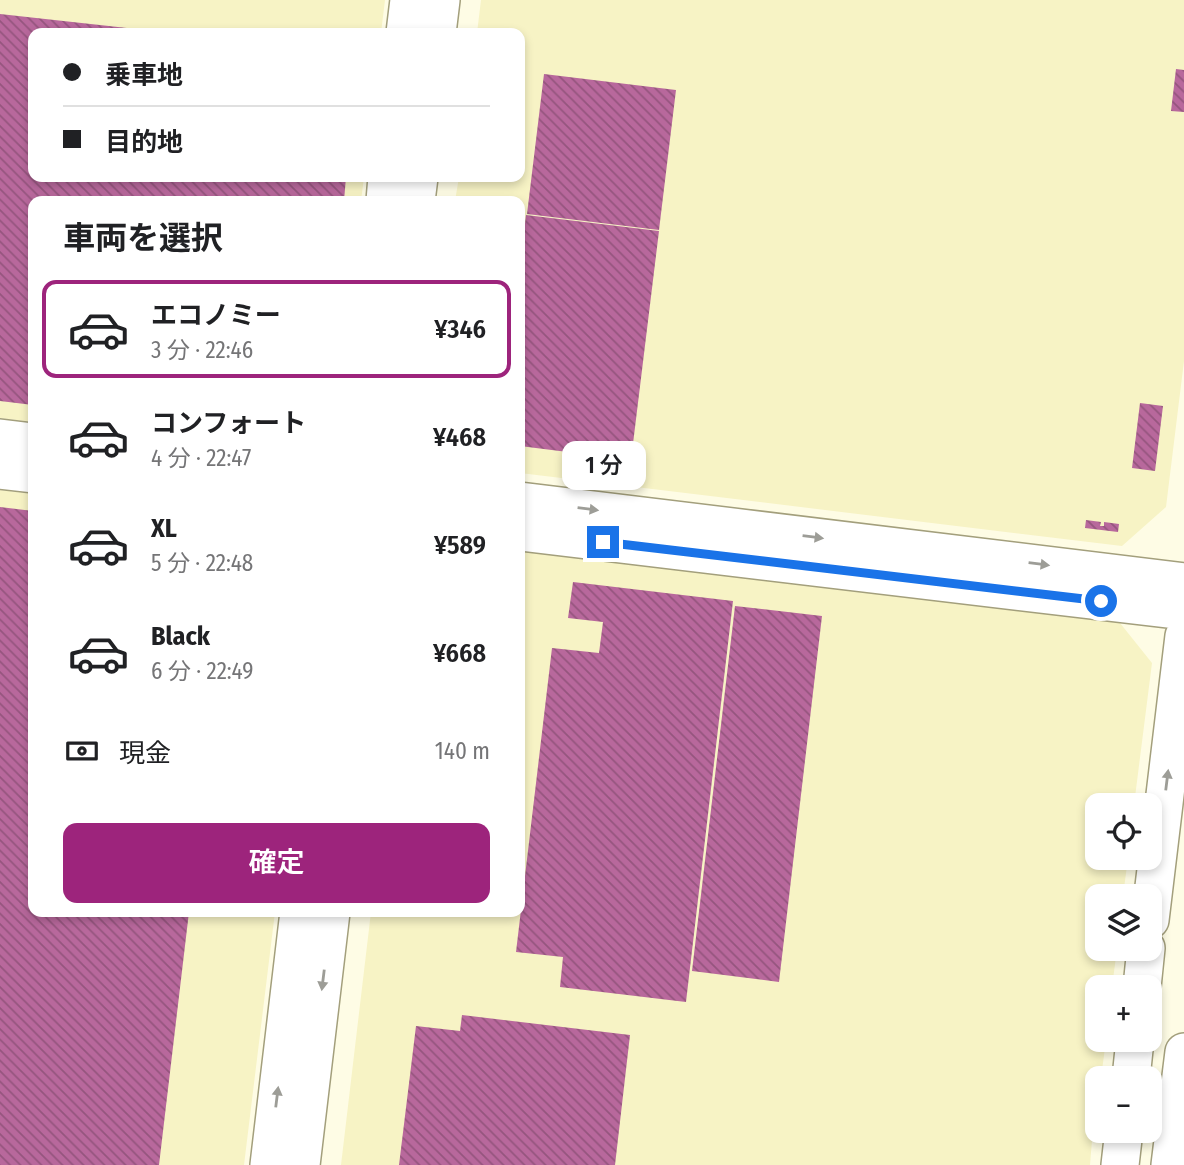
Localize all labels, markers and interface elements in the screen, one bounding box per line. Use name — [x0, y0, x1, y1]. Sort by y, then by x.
text: 乗車地 — [105, 60, 183, 91]
text: 目的地 — [105, 127, 183, 158]
text: 車両を選択 — [63, 219, 223, 257]
icon: car — [67, 298, 130, 361]
text: エコノミー — [151, 300, 281, 331]
text: ¥346 — [434, 314, 486, 345]
text: 3 分 · 22:46 — [151, 336, 253, 364]
icon: car — [67, 406, 130, 469]
text: コンフォート — [151, 408, 306, 439]
text: ¥468 — [433, 422, 486, 453]
callout: 1 分 — [561, 440, 645, 490]
text: 4 分 · 22:47 — [151, 444, 251, 472]
text: 1 分 — [585, 451, 623, 479]
one-way arrow — [577, 504, 599, 515]
text: XL — [151, 513, 177, 544]
icon: car — [67, 514, 130, 577]
route end — [587, 526, 619, 558]
text: ¥589 — [434, 530, 486, 561]
one-way arrow — [803, 531, 825, 542]
text: 5 分 · 22:48 — [151, 549, 253, 577]
one-way arrow — [1028, 559, 1050, 570]
route start — [1085, 585, 1117, 617]
text: Black — [151, 621, 210, 652]
icon: car — [67, 622, 130, 685]
text: ¥668 — [433, 638, 486, 669]
text: 6 分 · 22:49 — [151, 657, 253, 685]
icon: cash — [63, 732, 101, 770]
text: 140 m — [435, 737, 490, 765]
text: 現金 — [119, 738, 171, 769]
one-way arrow — [1161, 769, 1172, 791]
map controls — [1085, 793, 1162, 1143]
button: locate — [1085, 793, 1162, 870]
button: 確定 — [63, 823, 490, 903]
button: layers — [1085, 884, 1162, 961]
one-way arrow — [317, 969, 328, 991]
button: + — [1085, 975, 1162, 1052]
button: − — [1085, 1066, 1162, 1143]
one-way arrow — [272, 1086, 283, 1108]

